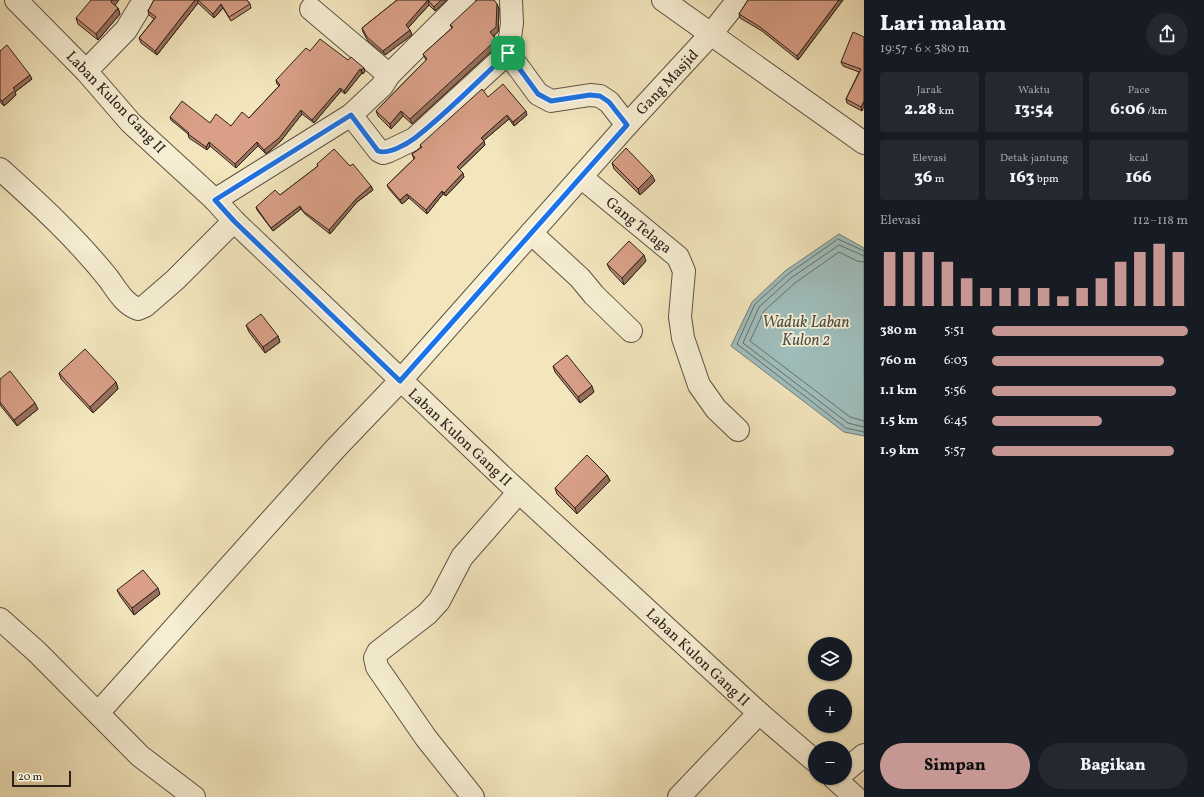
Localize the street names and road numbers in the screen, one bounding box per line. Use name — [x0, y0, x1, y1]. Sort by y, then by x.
street label: Gang Masjid — [632, 45, 704, 121]
street label: Laban Kulon Gang II — [60, 47, 169, 159]
street label: Gang Telaga — [601, 193, 676, 259]
street label: Laban Kulon Gang II — [402, 384, 516, 492]
street label: Laban Kulon Gang II — [640, 604, 754, 712]

